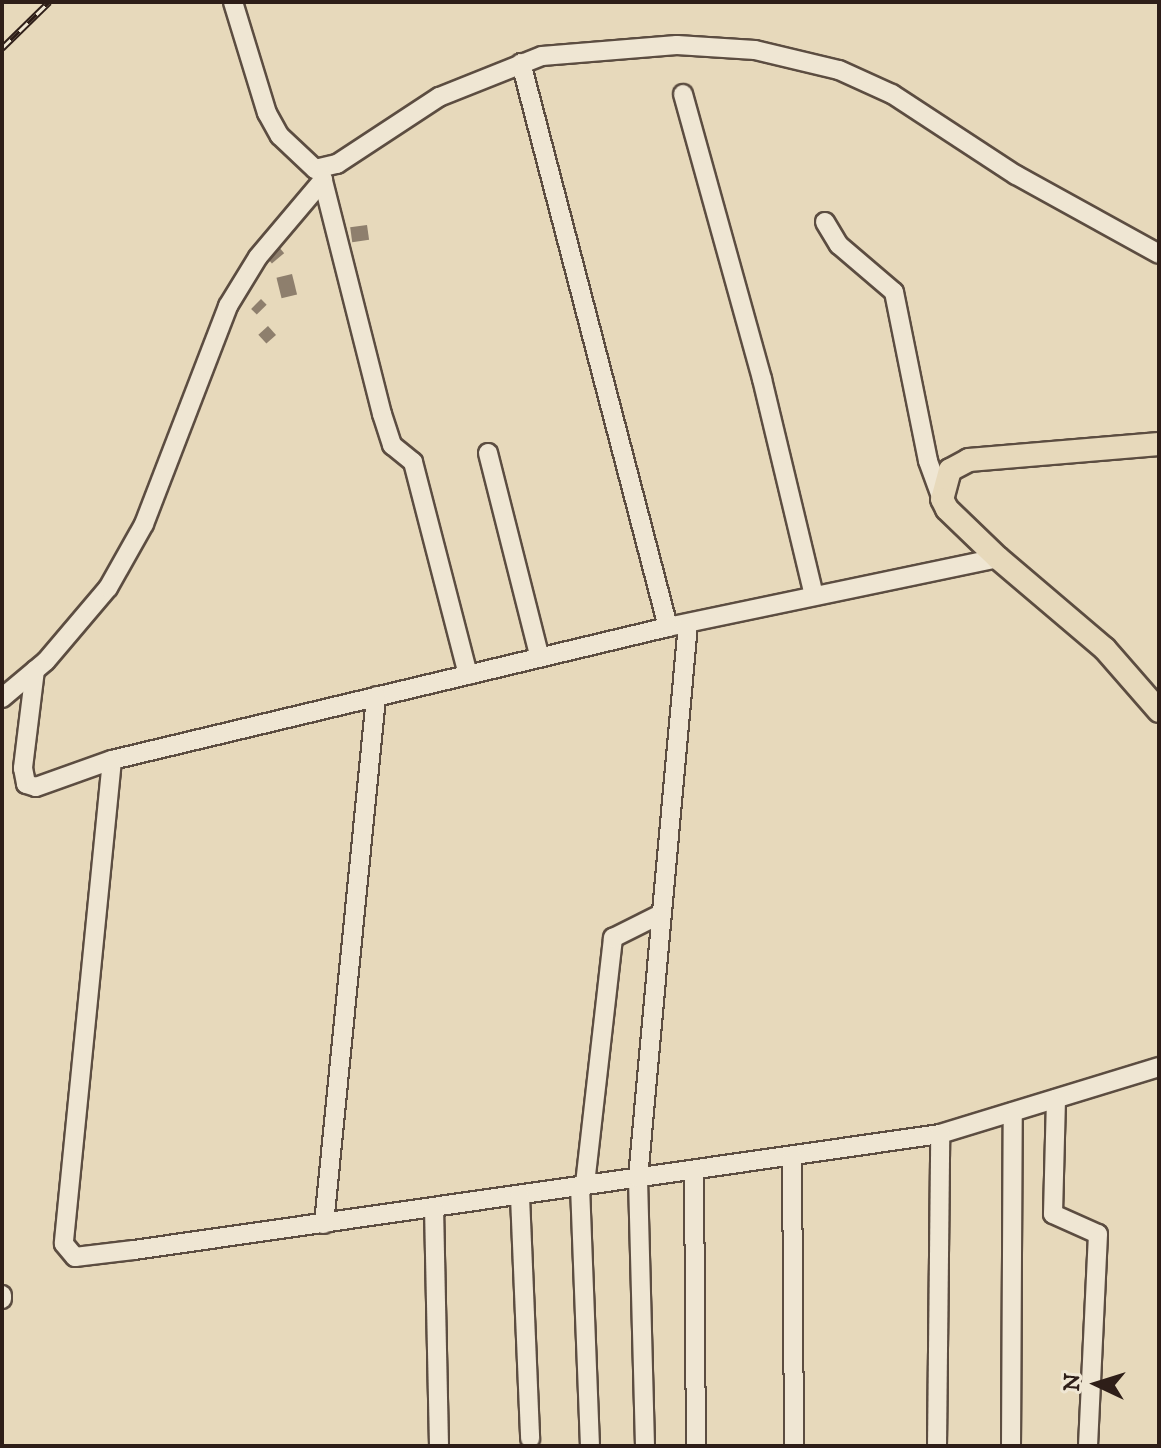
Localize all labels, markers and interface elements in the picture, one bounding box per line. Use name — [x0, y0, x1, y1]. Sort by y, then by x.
north arrow — [1057, 1344, 1137, 1424]
text: N — [1058, 1372, 1087, 1392]

